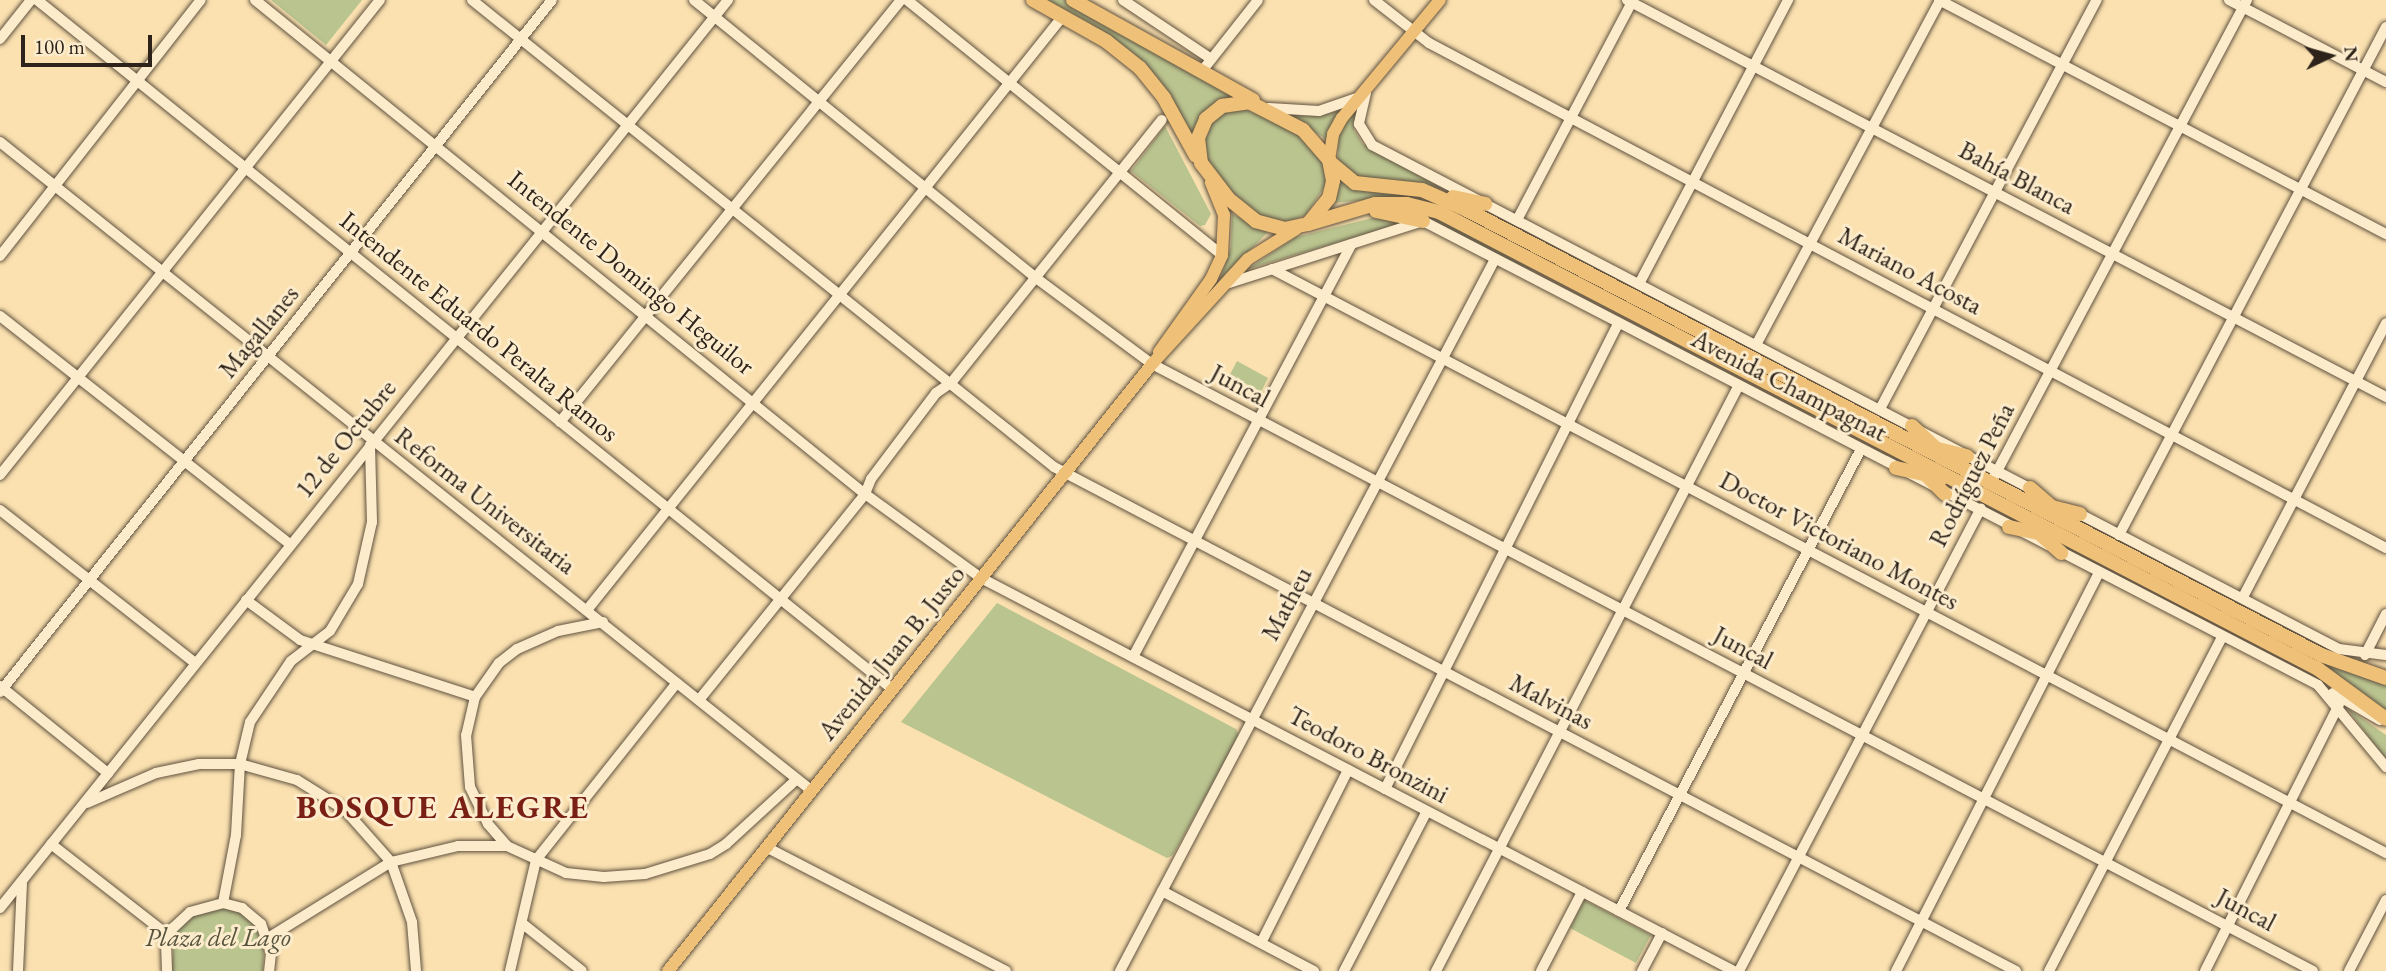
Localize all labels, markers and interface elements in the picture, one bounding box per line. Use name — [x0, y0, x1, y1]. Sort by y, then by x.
scale bar — [24, 21, 156, 65]
north arrow — [2295, 21, 2365, 91]
text: 100 m — [34, 33, 85, 60]
text: N — [2338, 45, 2365, 63]
street label: Bahía Blanca — [1954, 134, 2080, 222]
street label: Intendente Domingo Heguilor — [502, 164, 760, 382]
street label: Intendente Eduardo Peralta Ramos — [334, 205, 624, 449]
street label: Mariano Acosta — [1833, 220, 1987, 322]
street label: Magallanes — [212, 279, 306, 385]
street label: Avenida Champagnat — [1686, 323, 1892, 449]
street label: Juncal — [1205, 357, 1275, 415]
street label: 12 de Octubre — [289, 374, 403, 504]
street label: Rodríguez Peña — [1922, 398, 2022, 552]
street label: Reforma Universitaria — [388, 421, 582, 581]
street label: Doctor Victoriano Montes — [1714, 465, 1964, 617]
street label: Avenida Juan B. Justo — [812, 559, 972, 747]
street label: Matheu — [1255, 562, 1319, 646]
street label: Juncal — [1708, 619, 1778, 677]
street label: Malvinas — [1504, 667, 1598, 737]
street label: Teodoro Bronzini — [1283, 700, 1453, 810]
district label: BOSQUE ALEGRE — [298, 787, 588, 827]
street label: Juncal — [2211, 881, 2281, 939]
park label: Plaza del Lago — [145, 922, 291, 954]

